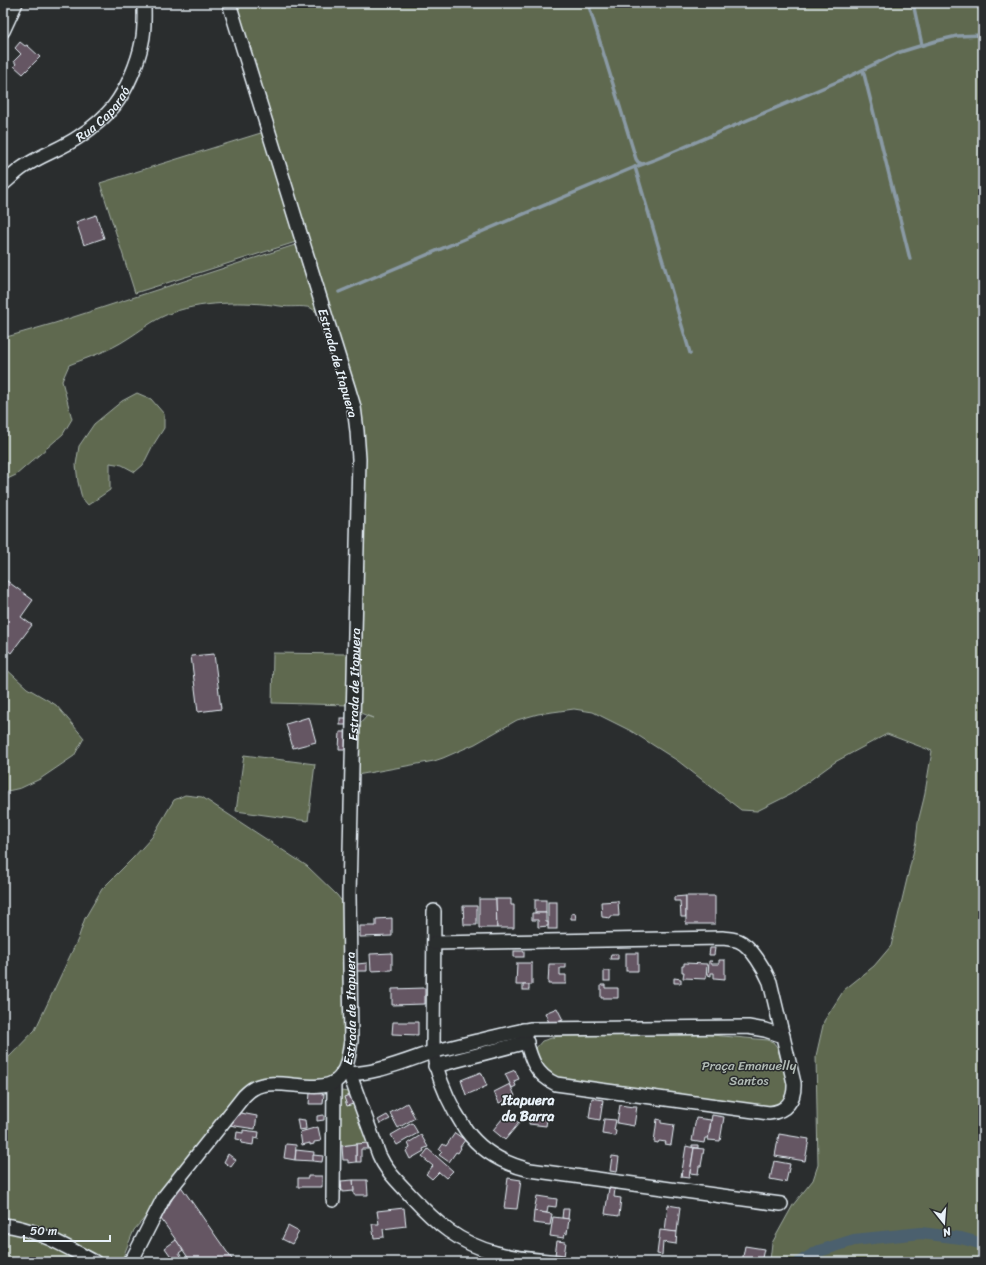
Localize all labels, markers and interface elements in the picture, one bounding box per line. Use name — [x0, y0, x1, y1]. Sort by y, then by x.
street label: Rua Caparaó — [70, 81, 136, 148]
street label: Estrada de Itapuera — [311, 306, 365, 421]
street label: Estrada de Itapuera — [341, 627, 367, 741]
street label: Estrada de Itapuera — [335, 951, 363, 1067]
park label: Praça Emanuelly Santos — [702, 1054, 797, 1092]
district label: Itapuera da Barra — [500, 1088, 555, 1129]
north arrow — [924, 1203, 964, 1243]
scale bar — [24, 1217, 110, 1243]
text: 50 m — [30, 1220, 57, 1242]
text: N — [940, 1222, 954, 1242]

